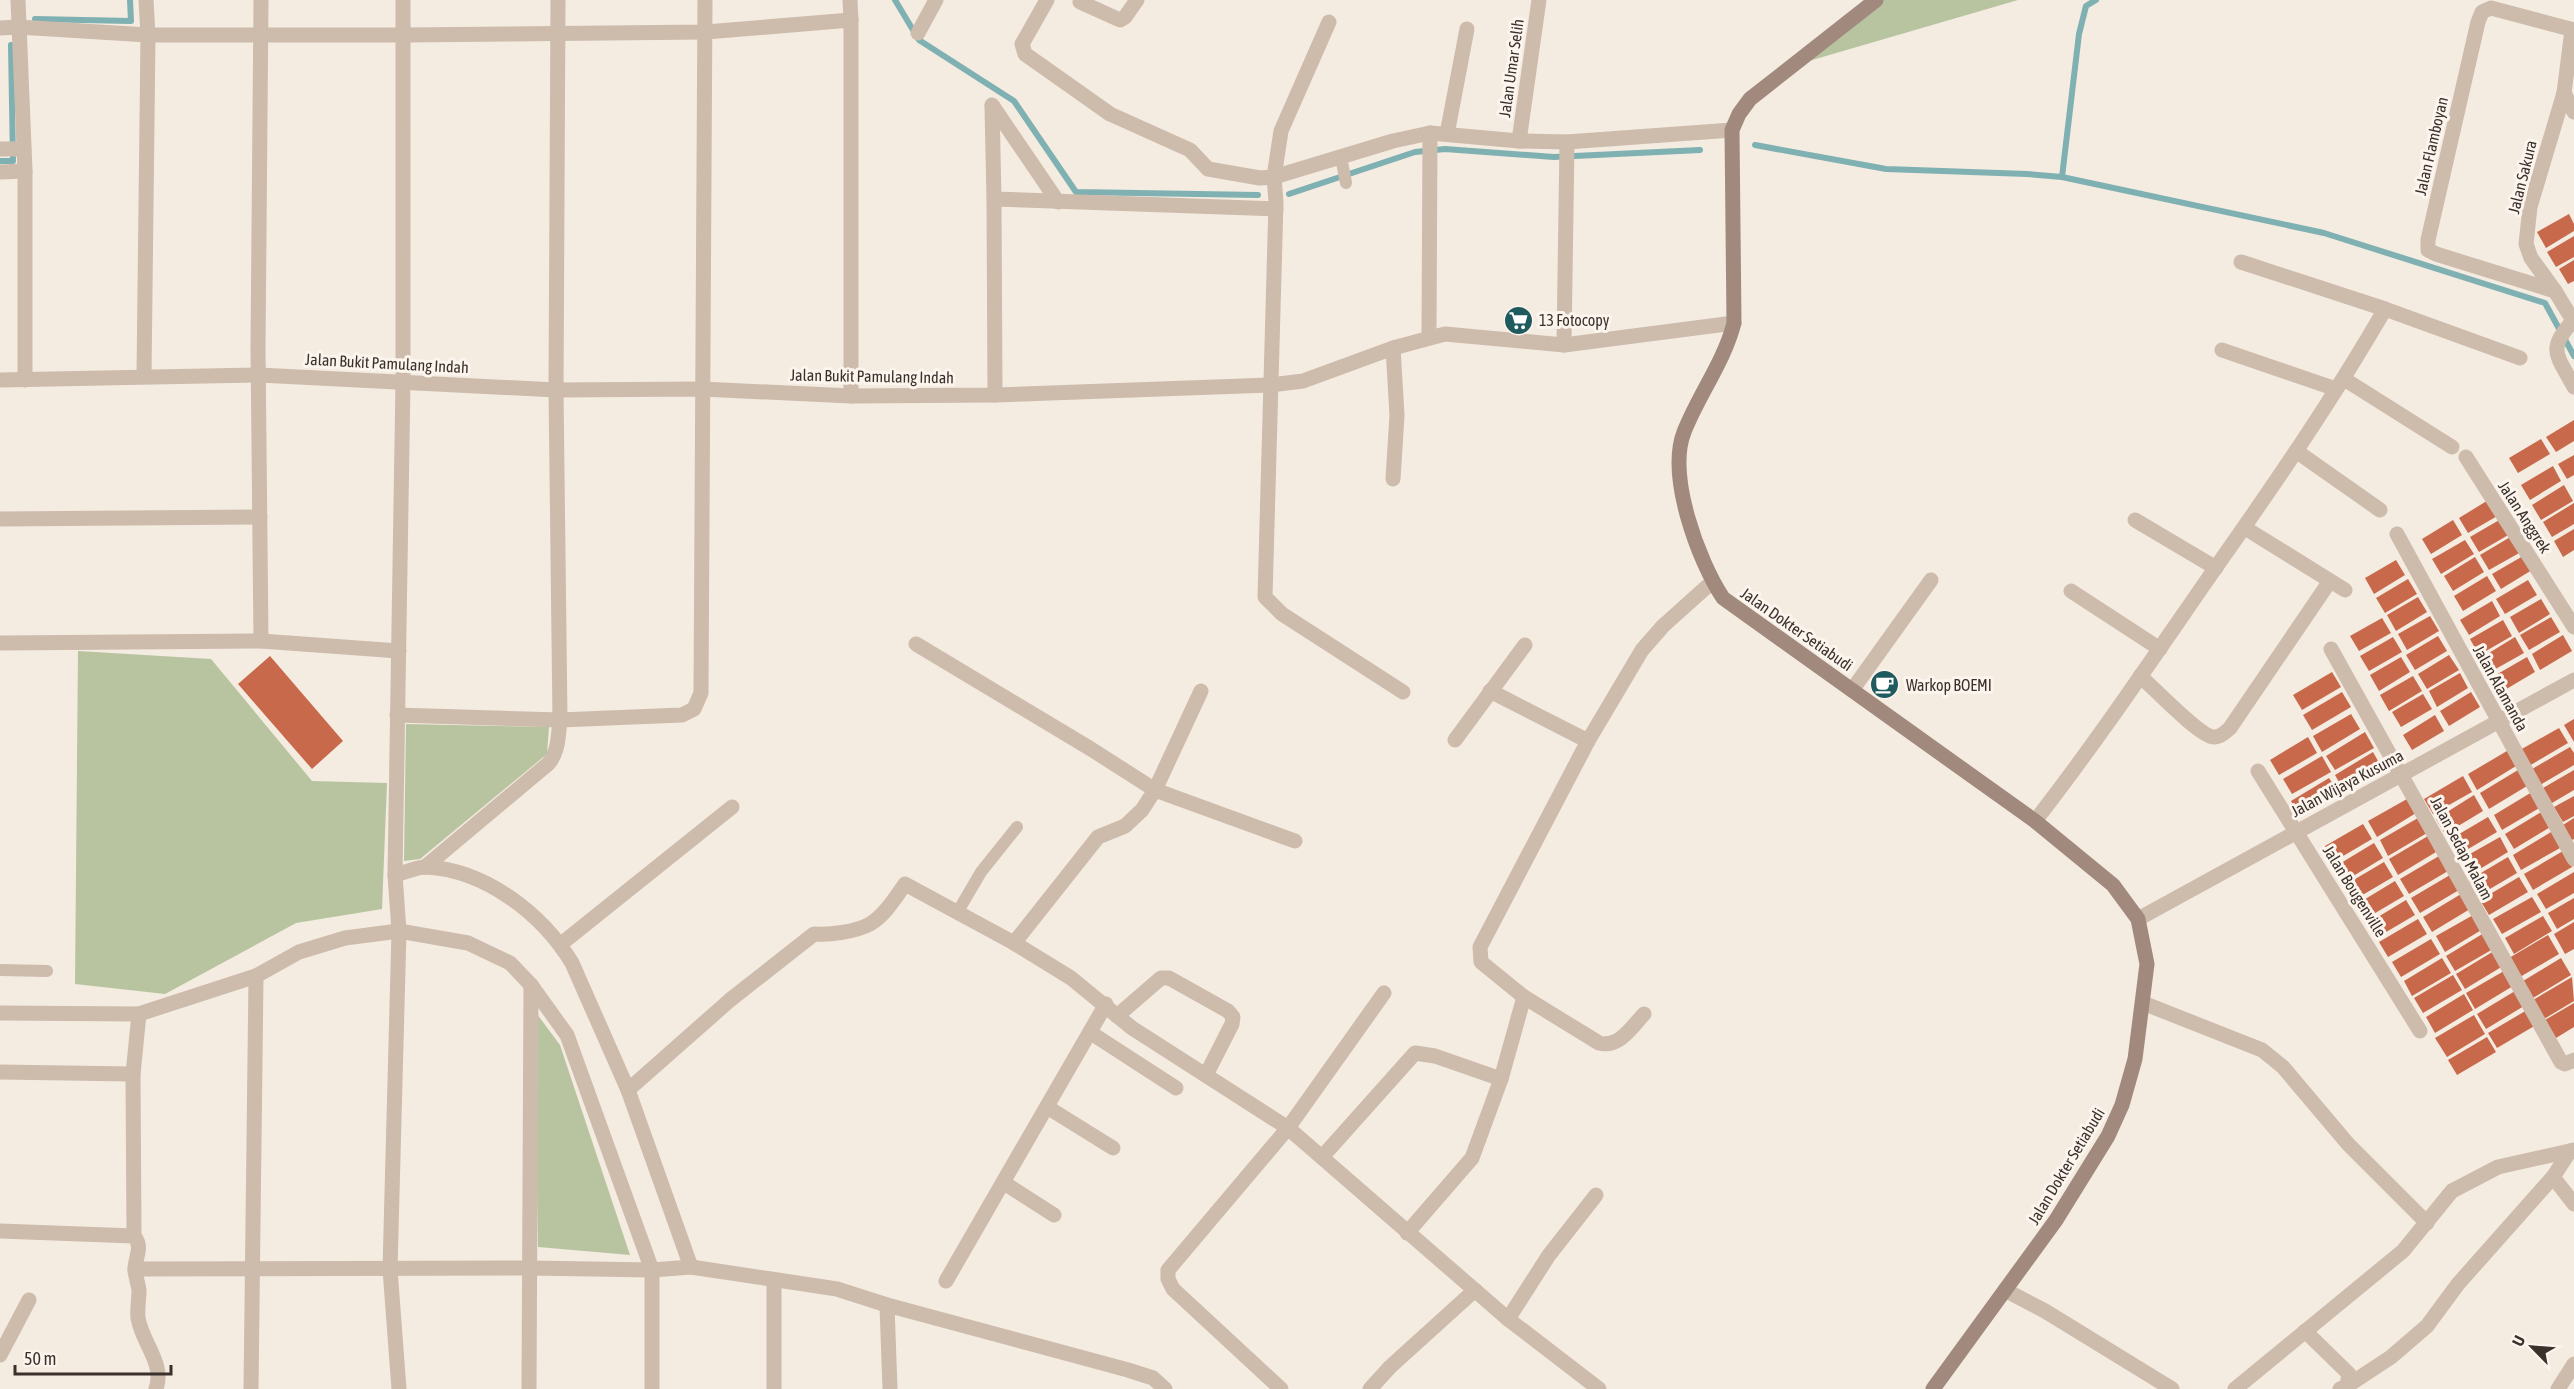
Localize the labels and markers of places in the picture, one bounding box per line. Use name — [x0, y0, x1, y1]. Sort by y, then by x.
supermarket icon: 13 Fotocopy — [1502, 304, 1534, 336]
place label: 13 Fotocopy — [1539, 311, 1610, 330]
cafe icon: Warkop BOEMI — [1869, 669, 1901, 701]
place label: Warkop BOEMI — [1906, 676, 1992, 695]

